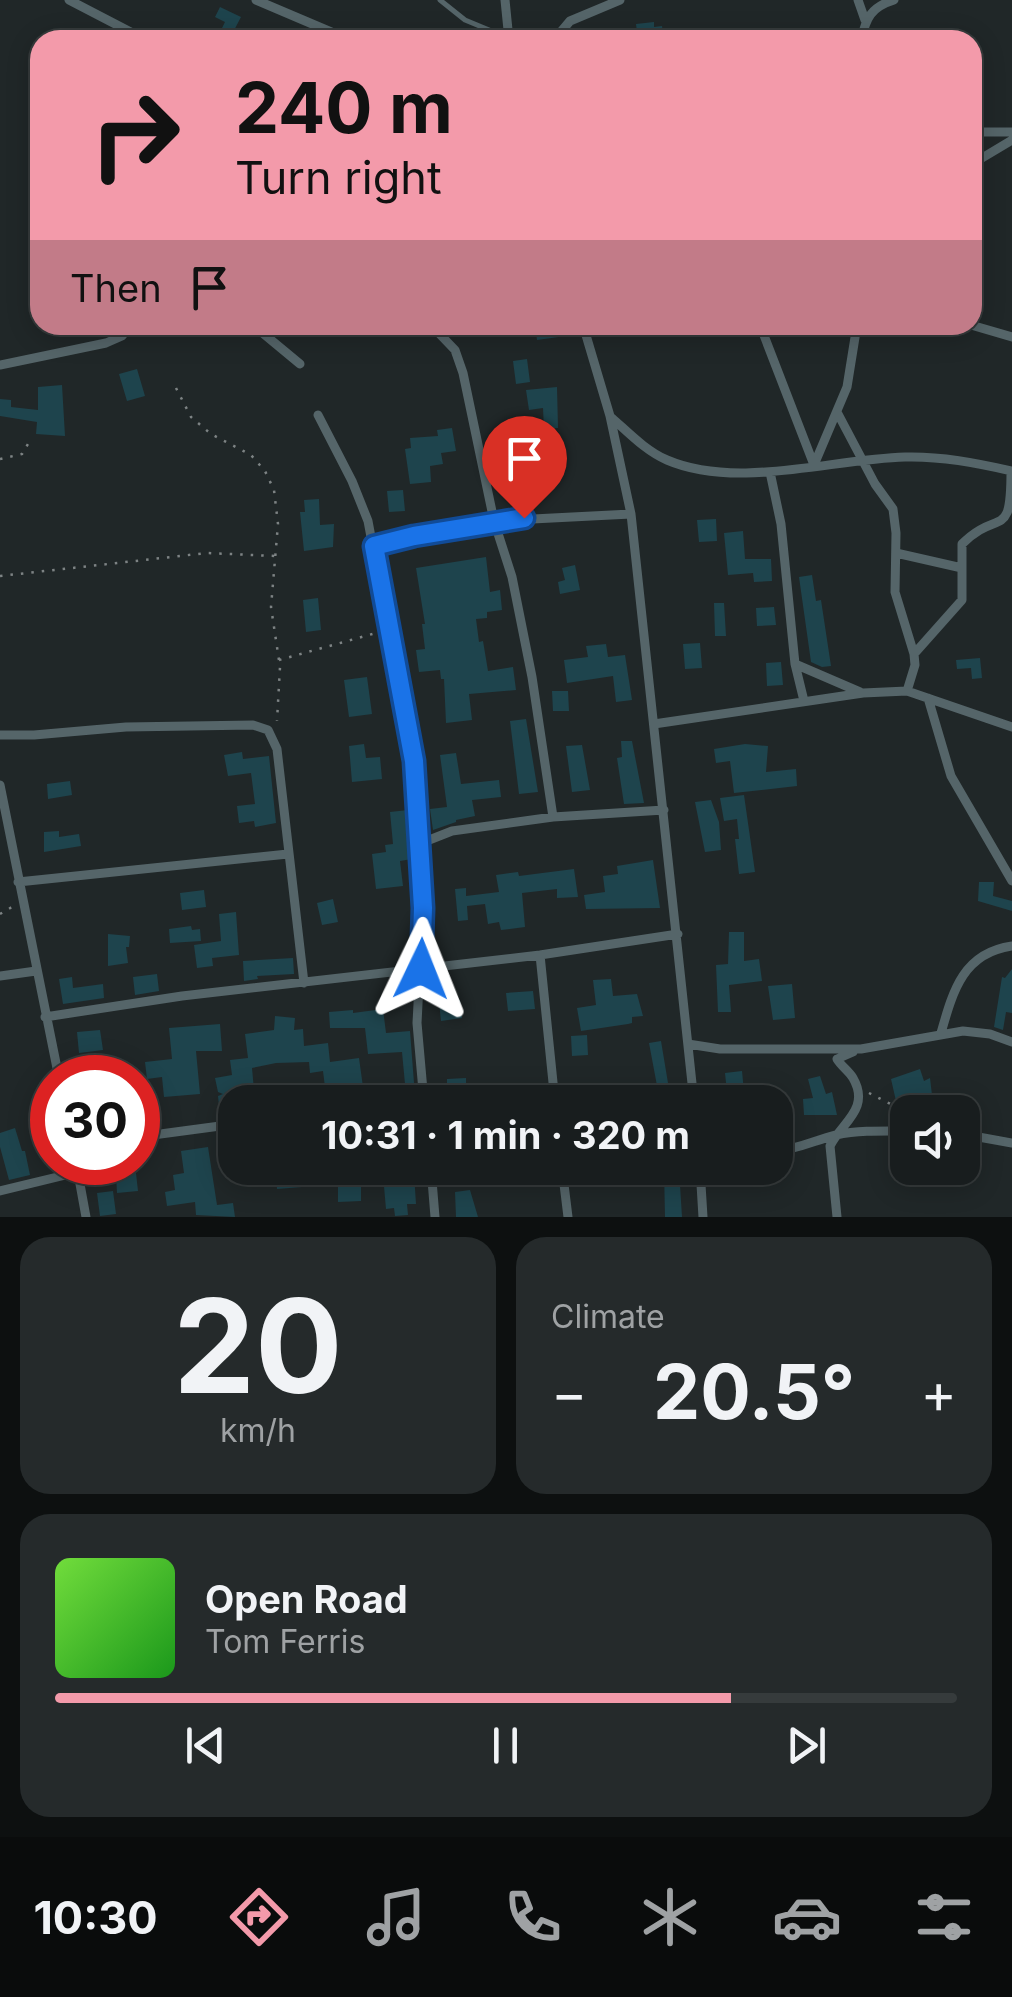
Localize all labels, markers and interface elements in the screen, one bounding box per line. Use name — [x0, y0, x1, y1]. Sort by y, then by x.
text: 240 m — [235, 65, 453, 150]
icon: right — [70, 70, 200, 200]
text: Turn right — [235, 150, 442, 205]
icon: arrive — [182, 260, 237, 315]
text: Then — [70, 265, 162, 311]
pin — [482, 416, 567, 519]
icon: arrive — [497, 431, 552, 486]
position arrow — [369, 917, 473, 1021]
speed limit sign: 30 — [30, 1055, 160, 1185]
map controls — [890, 1095, 980, 1185]
button: sound — [890, 1095, 980, 1185]
text: 10:31 · 1 min · 320 m — [321, 1112, 690, 1158]
text: 20 — [173, 1267, 343, 1424]
text: Climate — [551, 1297, 665, 1336]
text: 20.5° — [653, 1346, 855, 1437]
text: − — [551, 1360, 587, 1426]
text: + — [921, 1360, 957, 1426]
text: km/h — [220, 1411, 296, 1450]
text: Open Road — [205, 1576, 408, 1622]
text: Tom Ferris — [205, 1622, 365, 1661]
icon: previous — [178, 1718, 233, 1773]
icon: pause — [478, 1718, 533, 1773]
icon: next — [779, 1718, 834, 1773]
icon: directions — [224, 1882, 294, 1952]
icon: music — [361, 1882, 431, 1952]
icon: phone — [498, 1882, 568, 1952]
icon: climate — [635, 1882, 705, 1952]
icon: car — [772, 1882, 842, 1952]
icon: filters — [909, 1882, 979, 1952]
text: 10:30 — [33, 1890, 158, 1945]

